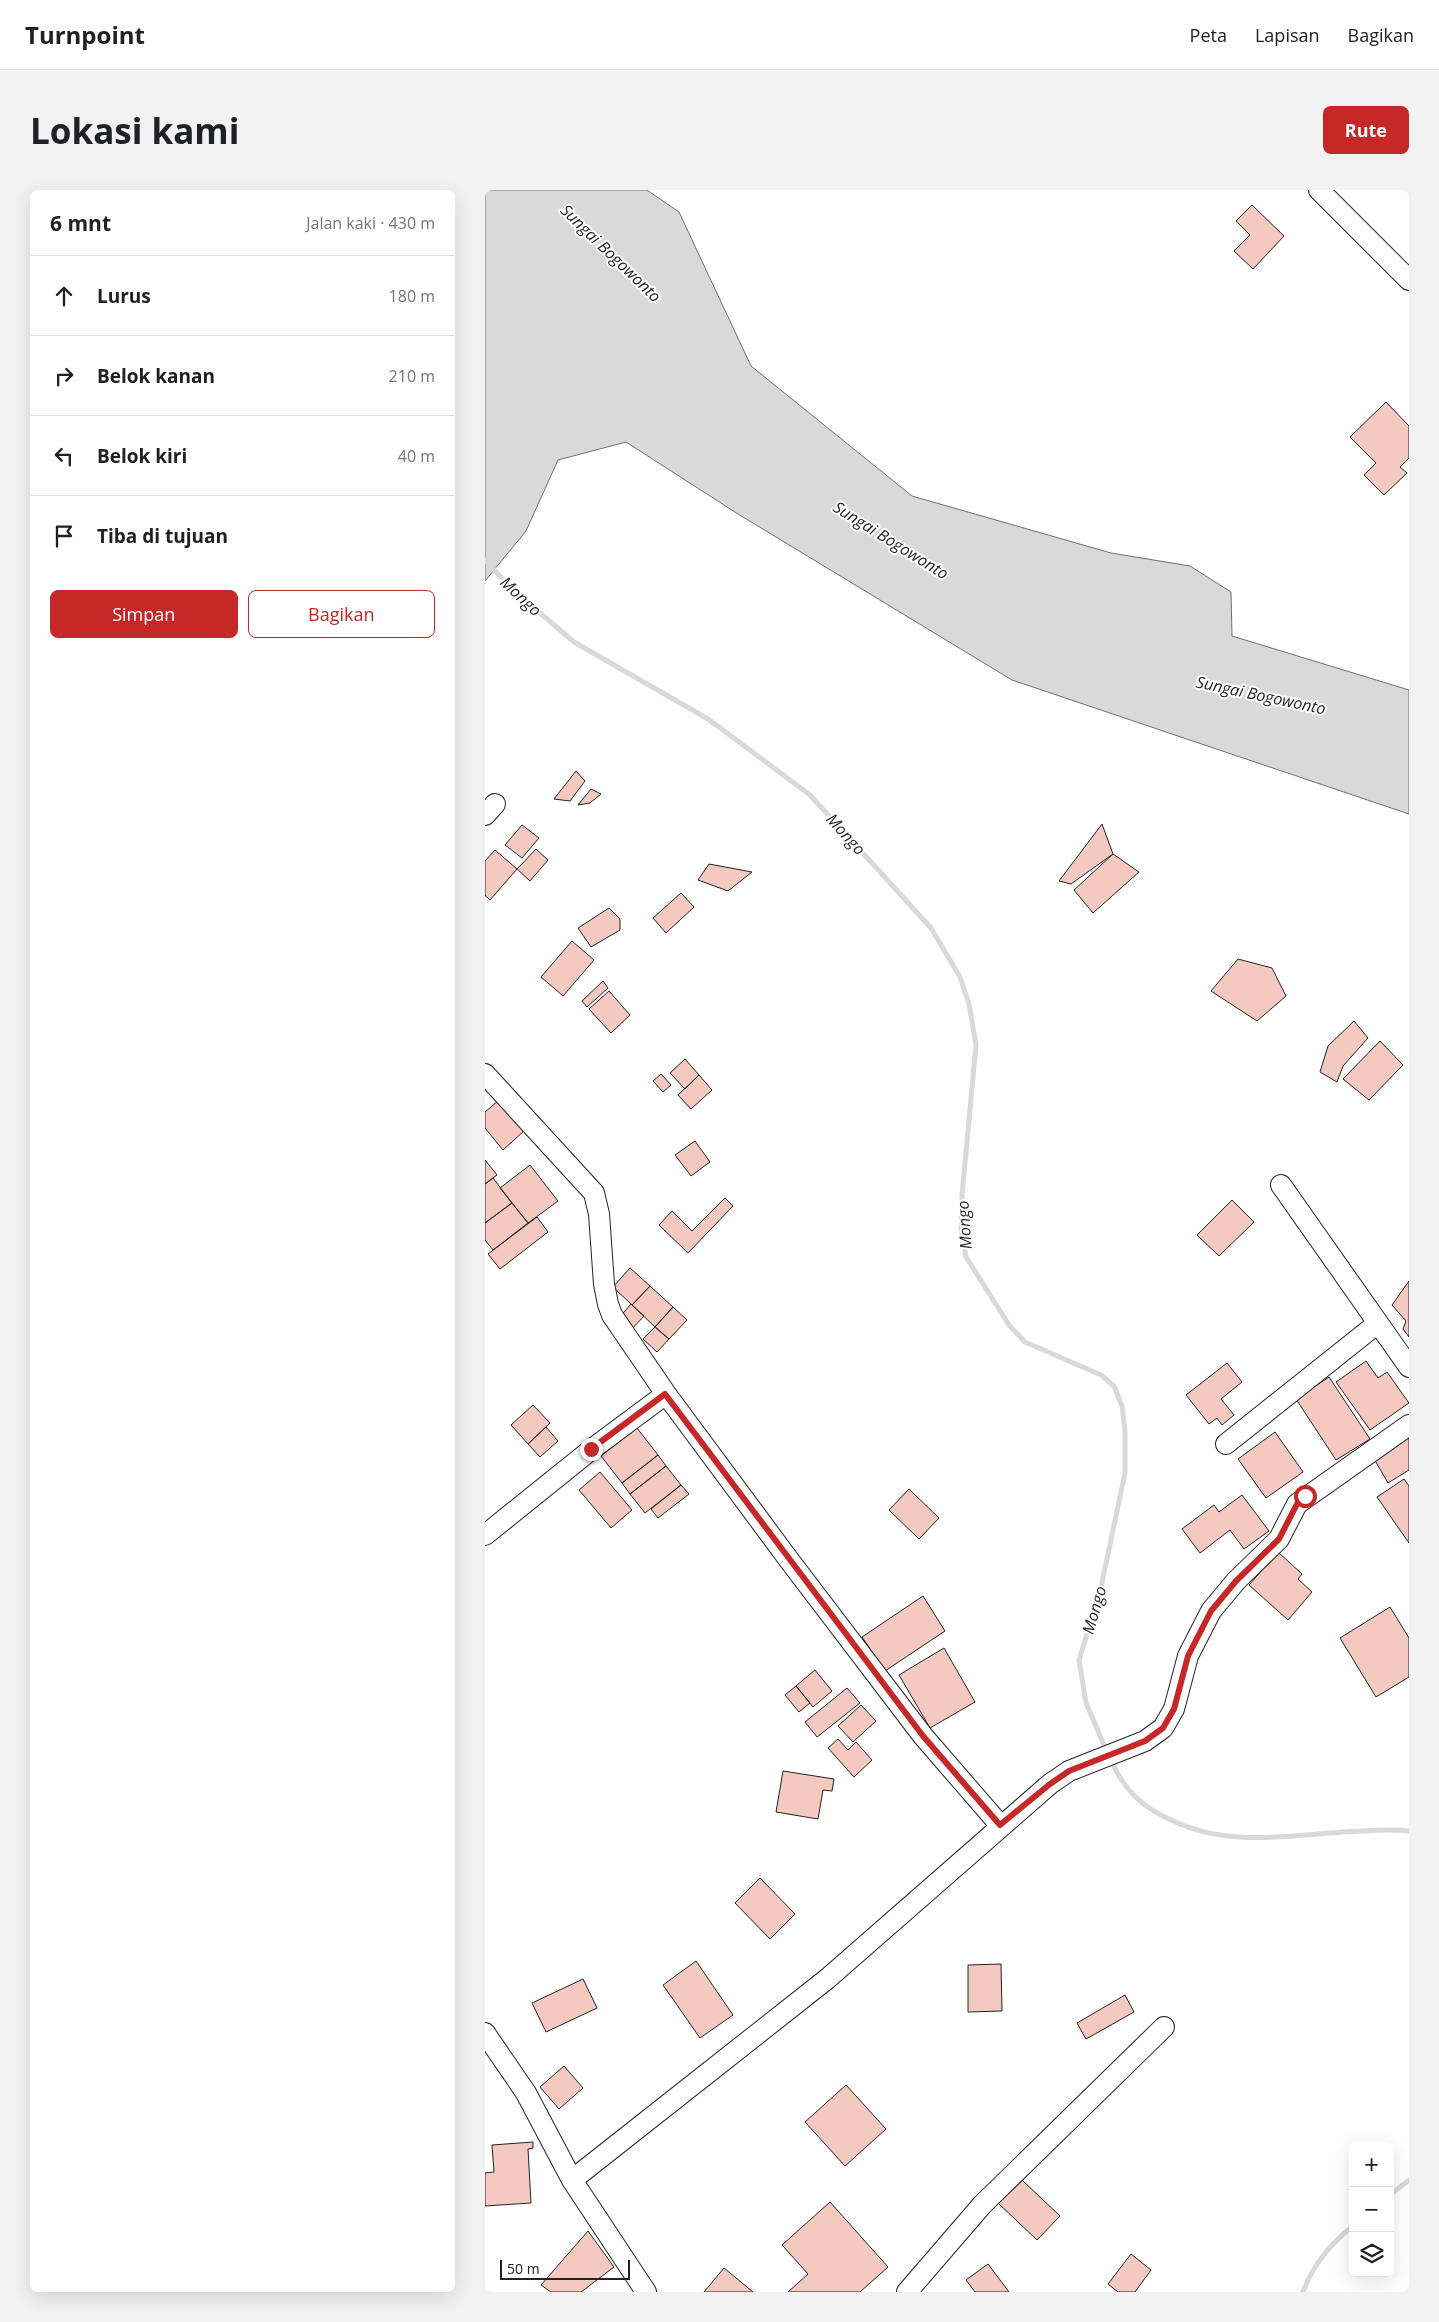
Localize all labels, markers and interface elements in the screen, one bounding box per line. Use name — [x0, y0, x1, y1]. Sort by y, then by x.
text: Turnpoint — [25, 18, 145, 51]
text: Peta — [1190, 23, 1227, 47]
text: Lapisan — [1255, 23, 1320, 47]
text: Bagikan — [1348, 23, 1414, 47]
button: Rute — [1323, 106, 1409, 154]
text: Lokasi kami — [30, 107, 239, 154]
water label: Sungai Bogowonto — [556, 199, 666, 307]
text: 6 mnt — [50, 209, 111, 237]
text: Jalan kaki · 430 m — [306, 212, 435, 234]
icon: ahead — [50, 282, 78, 310]
text: Lurus — [97, 283, 151, 309]
text: 180 m — [389, 285, 435, 307]
icon: right — [50, 362, 78, 390]
text: Belok kanan — [97, 363, 215, 389]
text: 210 m — [389, 365, 435, 387]
icon: left — [50, 442, 78, 470]
text: Belok kiri — [97, 443, 187, 469]
text: 40 m — [398, 445, 435, 467]
water label: Sungai Bogowonto — [829, 496, 953, 584]
icon: arrive — [50, 522, 78, 550]
text: Tiba di tujuan — [97, 523, 228, 549]
water label: Mongo — [496, 571, 546, 621]
button: Simpan — [50, 590, 238, 638]
button: Bagikan — [248, 590, 435, 638]
water label: Sungai Bogowonto — [1194, 671, 1328, 719]
water label: Mongo — [821, 808, 871, 860]
water label: Mongo — [951, 1200, 977, 1250]
route end — [580, 1438, 603, 1461]
route start — [1294, 1485, 1317, 1508]
water label: Mongo — [1077, 1583, 1111, 1637]
map controls — [1349, 2142, 1394, 2277]
button: + — [1349, 2142, 1394, 2187]
button: − — [1349, 2187, 1394, 2232]
button: layers — [1349, 2232, 1394, 2277]
scale bar — [500, 2257, 630, 2280]
text: 50 m — [507, 2259, 540, 2278]

